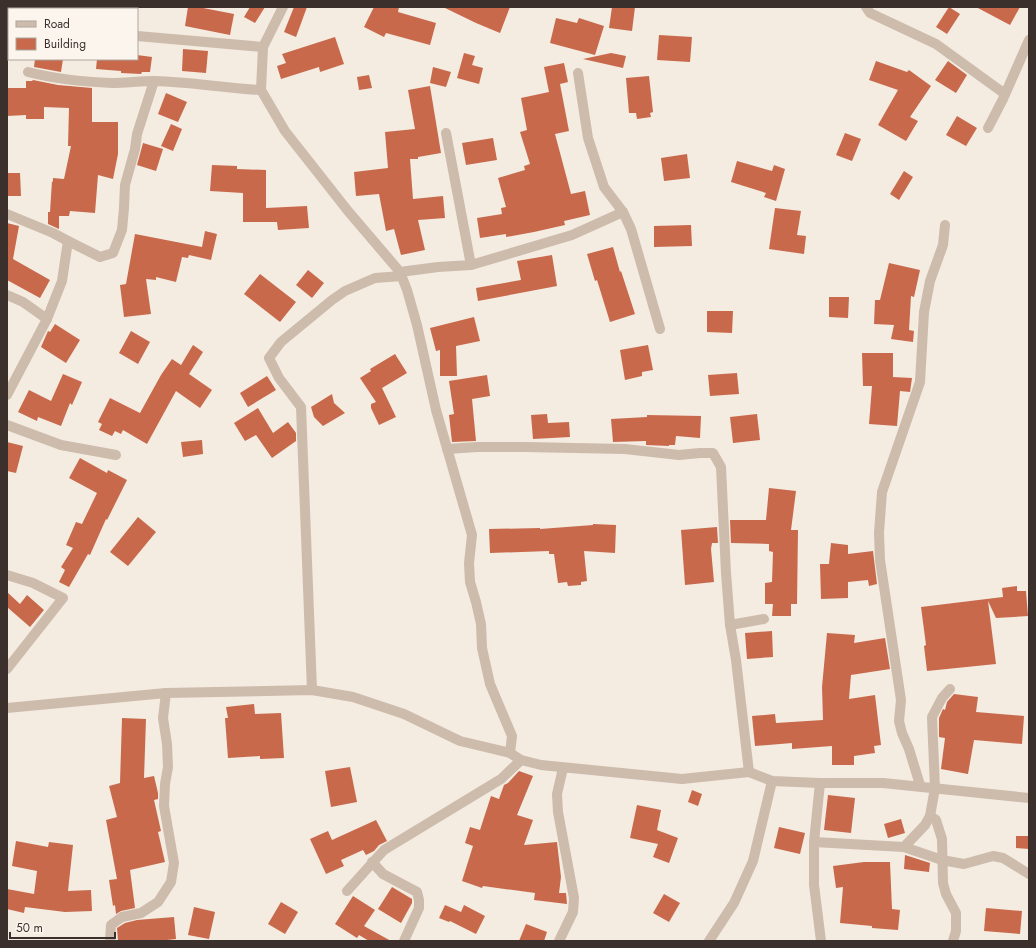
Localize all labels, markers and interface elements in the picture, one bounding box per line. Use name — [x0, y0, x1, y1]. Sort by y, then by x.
legend — [8, 8, 138, 60]
text: Road — [44, 15, 70, 33]
text: Building — [44, 35, 86, 53]
scale bar — [10, 914, 115, 940]
text: 50 m — [16, 919, 43, 937]

